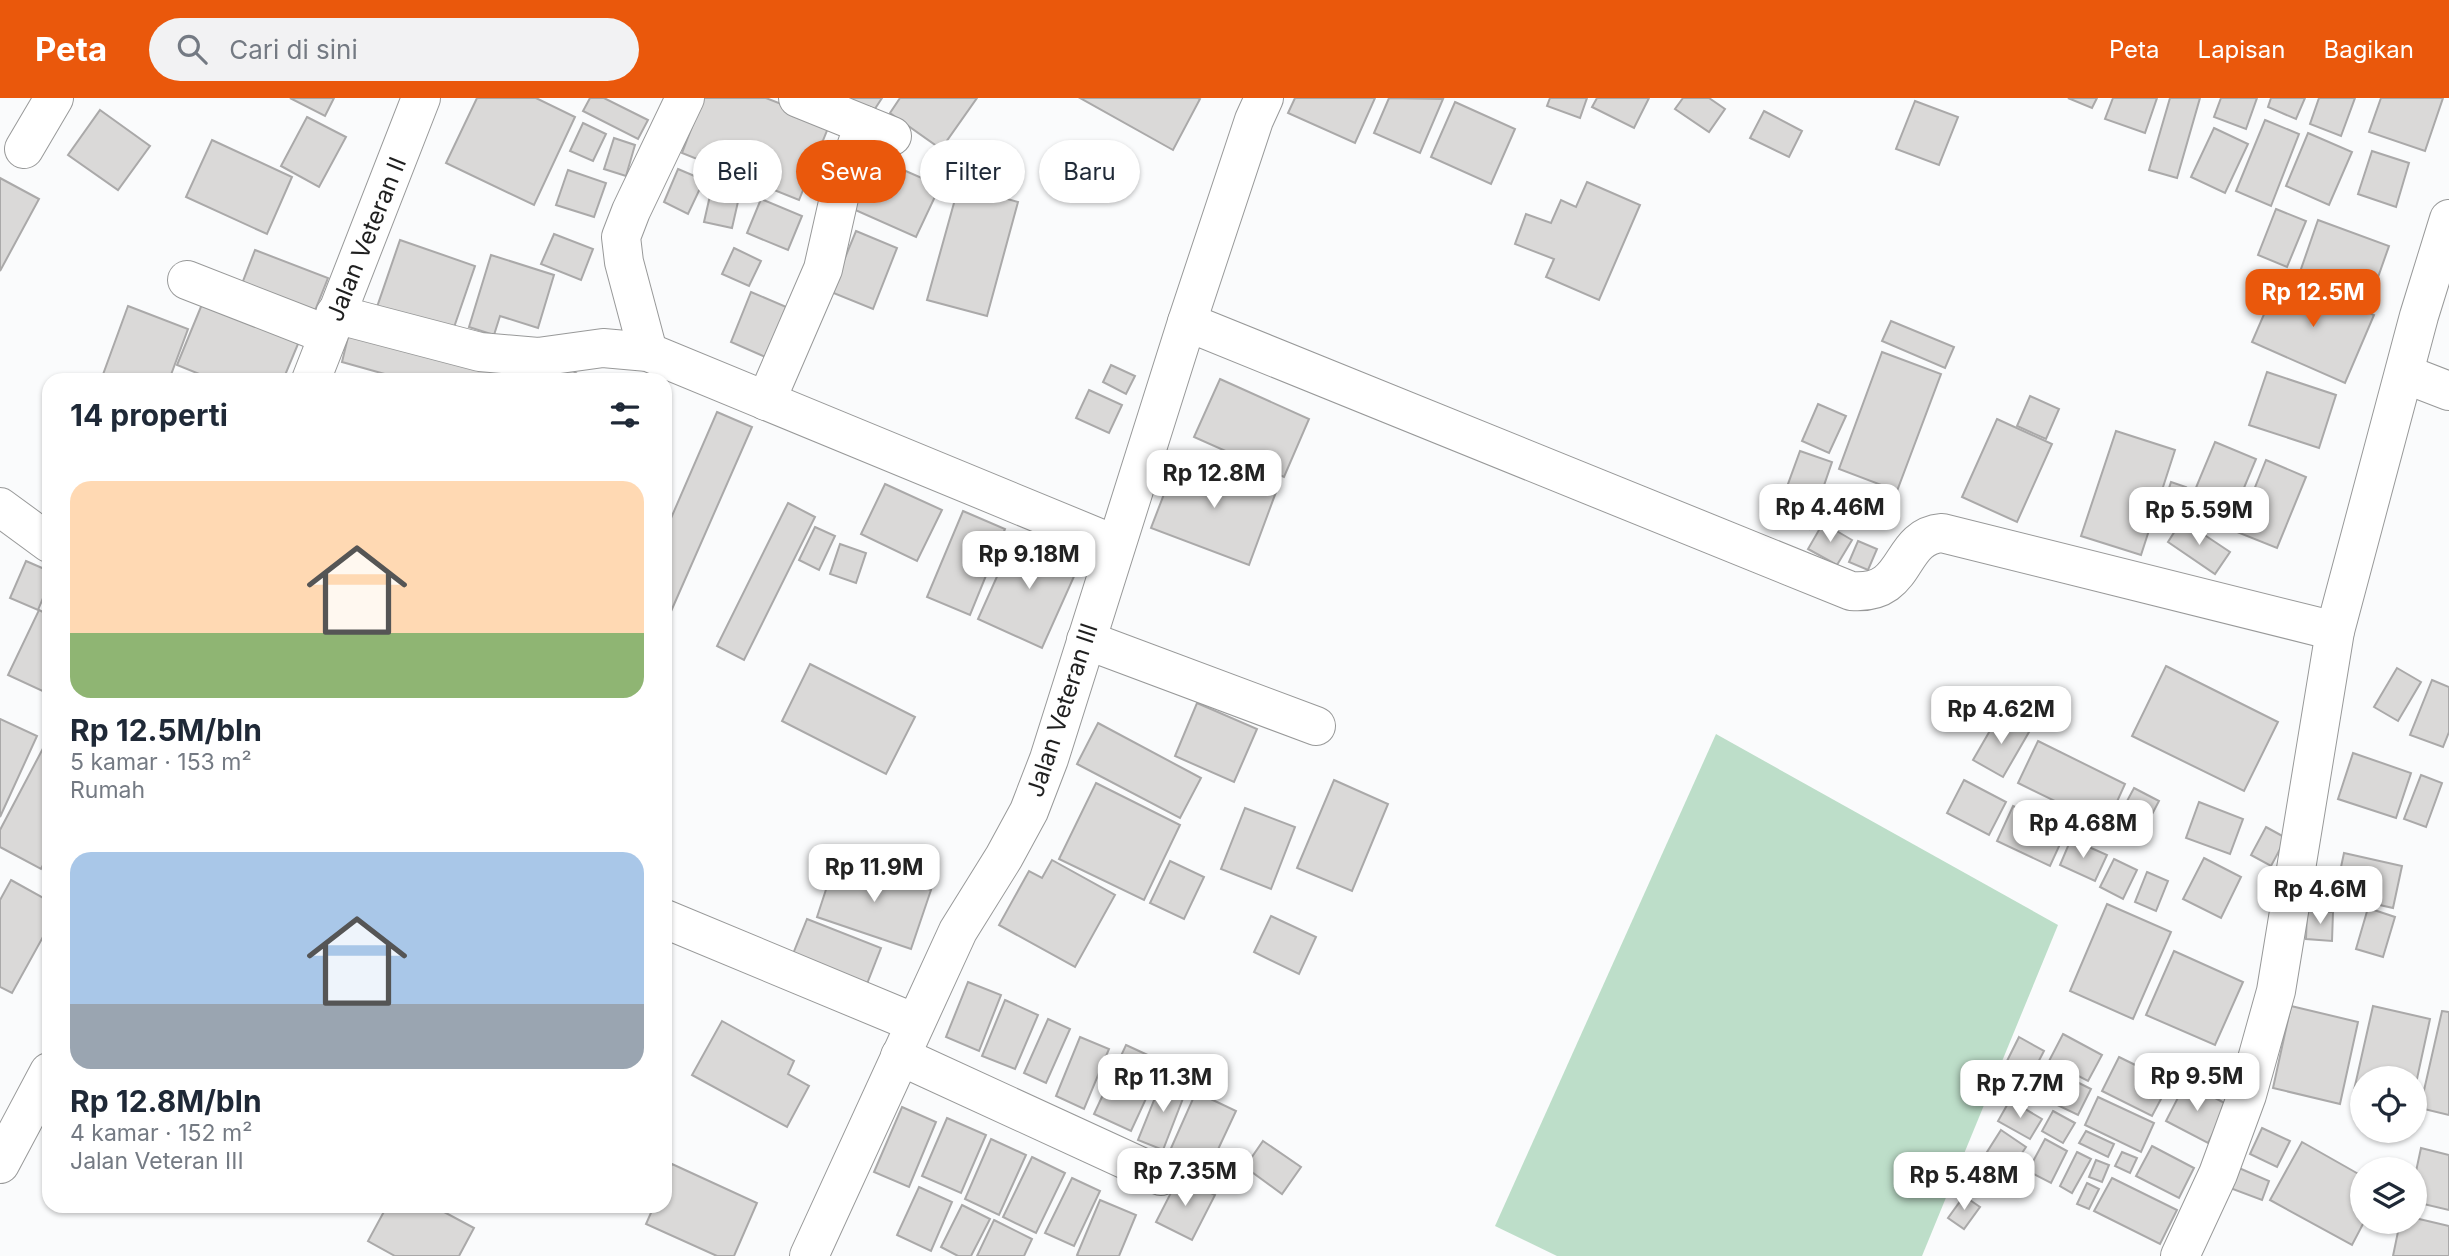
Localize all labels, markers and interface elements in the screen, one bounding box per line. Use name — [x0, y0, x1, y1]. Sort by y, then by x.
search box — [149, 18, 639, 81]
text: Peta — [35, 29, 107, 69]
icon: search — [173, 30, 211, 68]
text: Cari di sini — [229, 34, 358, 65]
text: Peta — [2109, 35, 2160, 64]
text: Lapisan — [2198, 35, 2285, 64]
text: Bagikan — [2323, 35, 2414, 64]
chip: Beli — [693, 140, 782, 203]
chip: Sewa — [796, 140, 906, 203]
chip: Filter — [920, 140, 1025, 203]
chip: Baru — [1039, 140, 1140, 203]
street label: Jalan Veteran II — [320, 153, 412, 325]
pin: Rp 12.5M — [2241, 270, 2385, 329]
text: Rp 12.5M — [2261, 278, 2365, 306]
icon: filters — [606, 396, 644, 434]
text: 14 properti — [70, 397, 228, 433]
pin: Rp 12.8M — [1142, 450, 1286, 510]
text: Rp 12.8M — [1163, 459, 1265, 487]
pin: Rp 4.46M — [1758, 484, 1902, 544]
pin: Rp 5.59M — [2127, 488, 2271, 547]
text: Rp 4.46M — [1775, 493, 1885, 521]
text: Rp 5.59M — [2145, 496, 2253, 524]
icon: home — [294, 527, 420, 653]
pin: Rp 9.18M — [957, 532, 1101, 591]
text: Rp 9.18M — [978, 540, 1080, 568]
street label: Jalan Veteran III — [1020, 619, 1104, 801]
pin: Rp 4.62M — [1929, 686, 2073, 746]
text: Rp 4.62M — [1947, 695, 2055, 723]
text: Rp 12.5M/bln — [70, 712, 262, 748]
text: 5 kamar · 153 m² — [70, 748, 252, 776]
text: Rumah — [70, 776, 145, 804]
pin: Rp 4.68M — [2011, 800, 2155, 860]
text: Rp 4.68M — [2029, 809, 2137, 837]
pin: Rp 11.9M — [802, 844, 946, 904]
text: Rp 11.9M — [825, 853, 923, 881]
pin: Rp 4.6M — [2255, 866, 2385, 926]
text: Rp 4.6M — [2273, 875, 2367, 903]
icon: home — [294, 898, 420, 1024]
pin: Rp 11.3M — [1091, 1054, 1235, 1114]
pin: Rp 9.5M — [2132, 1054, 2262, 1113]
pin: Rp 7.7M — [1955, 1060, 2085, 1120]
text: Rp 9.5M — [2151, 1062, 2243, 1090]
text: Rp 11.3M — [1114, 1063, 1212, 1091]
map controls — [2350, 1066, 2427, 1234]
button: locate — [2350, 1066, 2427, 1143]
text: Rp 7.7M — [1976, 1069, 2064, 1097]
text: Rp 12.8M/bln — [70, 1083, 262, 1119]
text: 4 kamar · 152 m² — [70, 1119, 252, 1147]
text: Jalan Veteran III — [70, 1147, 244, 1175]
pin: Rp 7.35M — [1113, 1148, 1257, 1208]
pin: Rp 5.48M — [1892, 1152, 2036, 1212]
text: Rp 7.35M — [1133, 1157, 1237, 1185]
button: layers — [2350, 1157, 2427, 1234]
text: Rp 5.48M — [1910, 1161, 2018, 1189]

